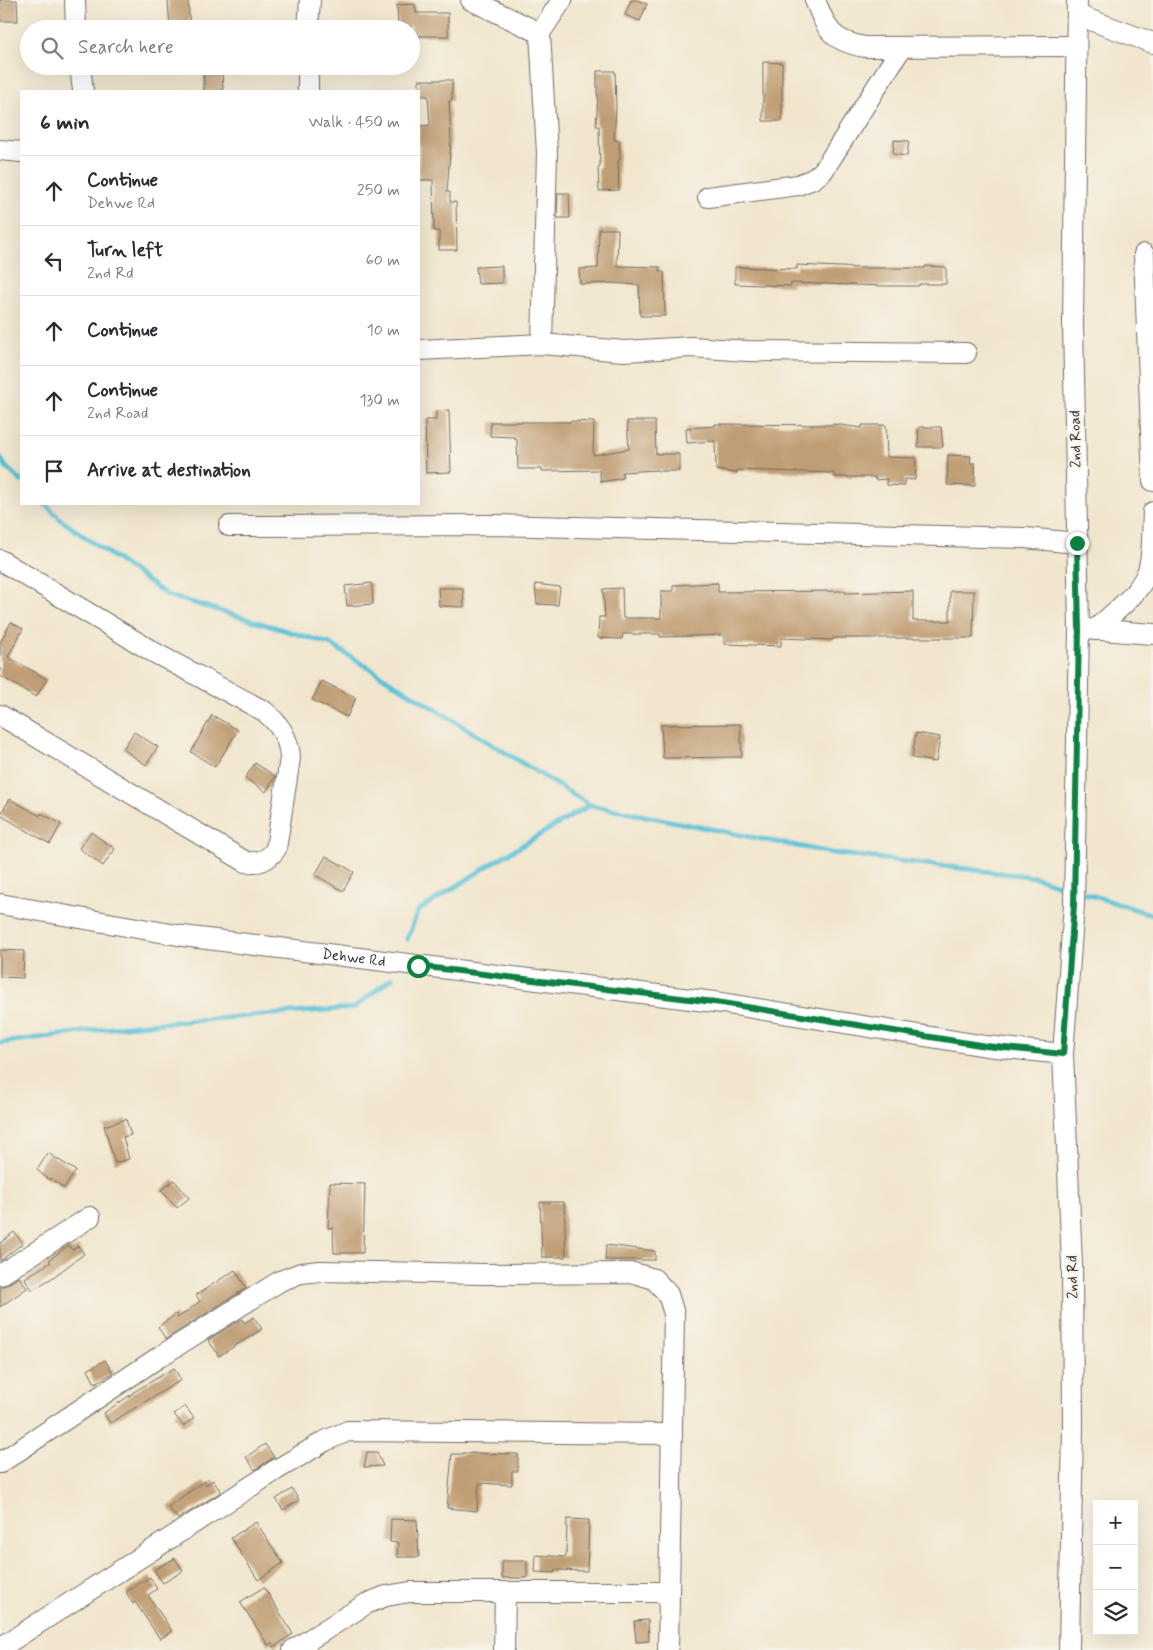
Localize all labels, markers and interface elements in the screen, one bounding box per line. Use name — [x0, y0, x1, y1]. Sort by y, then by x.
search box — [20, 20, 420, 75]
icon: search — [38, 34, 66, 62]
text: Search here — [78, 35, 174, 60]
text: 6 min — [40, 109, 90, 137]
text: Walk · 450 m — [309, 112, 400, 133]
text: Continue — [87, 168, 158, 193]
icon: ahead — [40, 177, 68, 205]
text: 250 m — [357, 180, 400, 201]
text: Dehwe Rd — [87, 193, 155, 214]
text: Turn left — [87, 238, 163, 263]
icon: left — [40, 247, 68, 275]
text: 60 m — [366, 250, 400, 271]
text: 2nd Rd — [87, 263, 134, 284]
icon: ahead — [40, 317, 68, 345]
text: Continue — [87, 318, 158, 343]
text: 10 m — [367, 320, 400, 341]
text: Continue — [87, 378, 158, 403]
icon: ahead — [40, 387, 68, 415]
text: 130 m — [359, 390, 400, 411]
text: 2nd Road — [87, 403, 148, 424]
street label: 2nd Road — [1065, 410, 1086, 468]
icon: arrive — [40, 457, 68, 485]
text: Arrive at destination — [87, 458, 251, 483]
route end — [1066, 532, 1089, 555]
street label: Dehwe Rd — [321, 944, 387, 972]
route start — [407, 955, 430, 978]
street label: 2nd Rd — [1063, 1255, 1083, 1299]
map controls — [1093, 1500, 1138, 1635]
button: + — [1093, 1500, 1138, 1545]
button: − — [1093, 1545, 1138, 1590]
button: layers — [1093, 1590, 1138, 1635]

